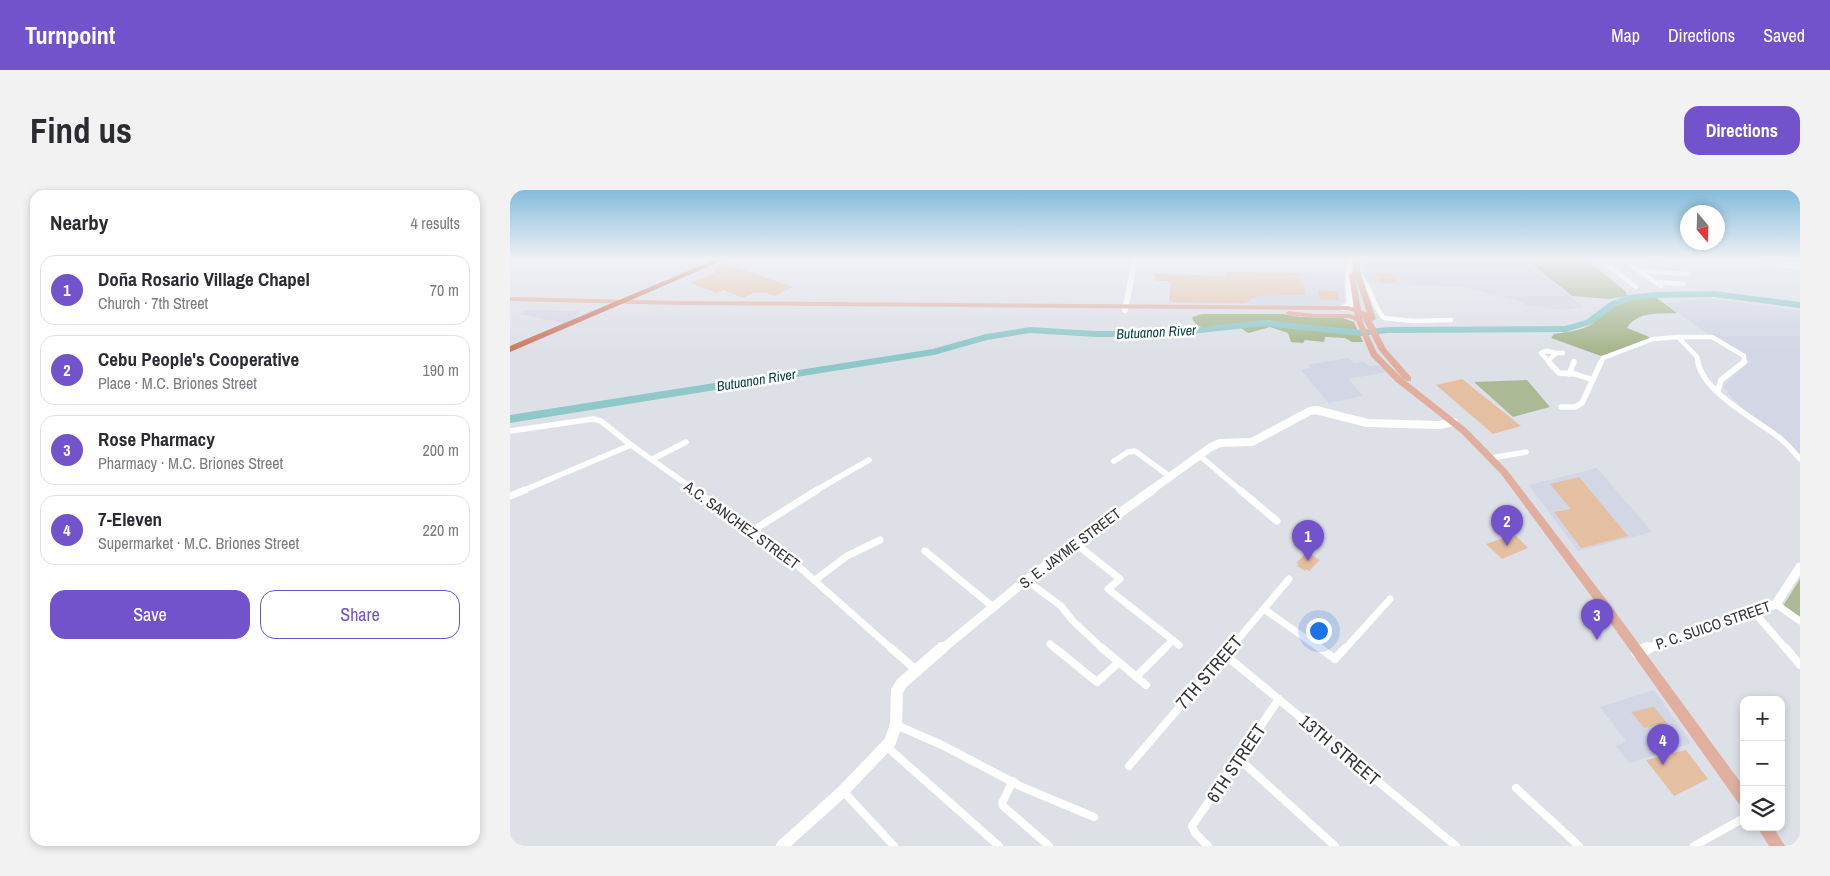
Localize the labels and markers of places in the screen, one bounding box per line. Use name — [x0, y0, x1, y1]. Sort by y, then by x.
pin: 2 — [1491, 505, 1523, 546]
pin: 1 — [1292, 520, 1324, 561]
pin: 3 — [1581, 599, 1613, 640]
pin: 4 — [1647, 724, 1679, 765]

